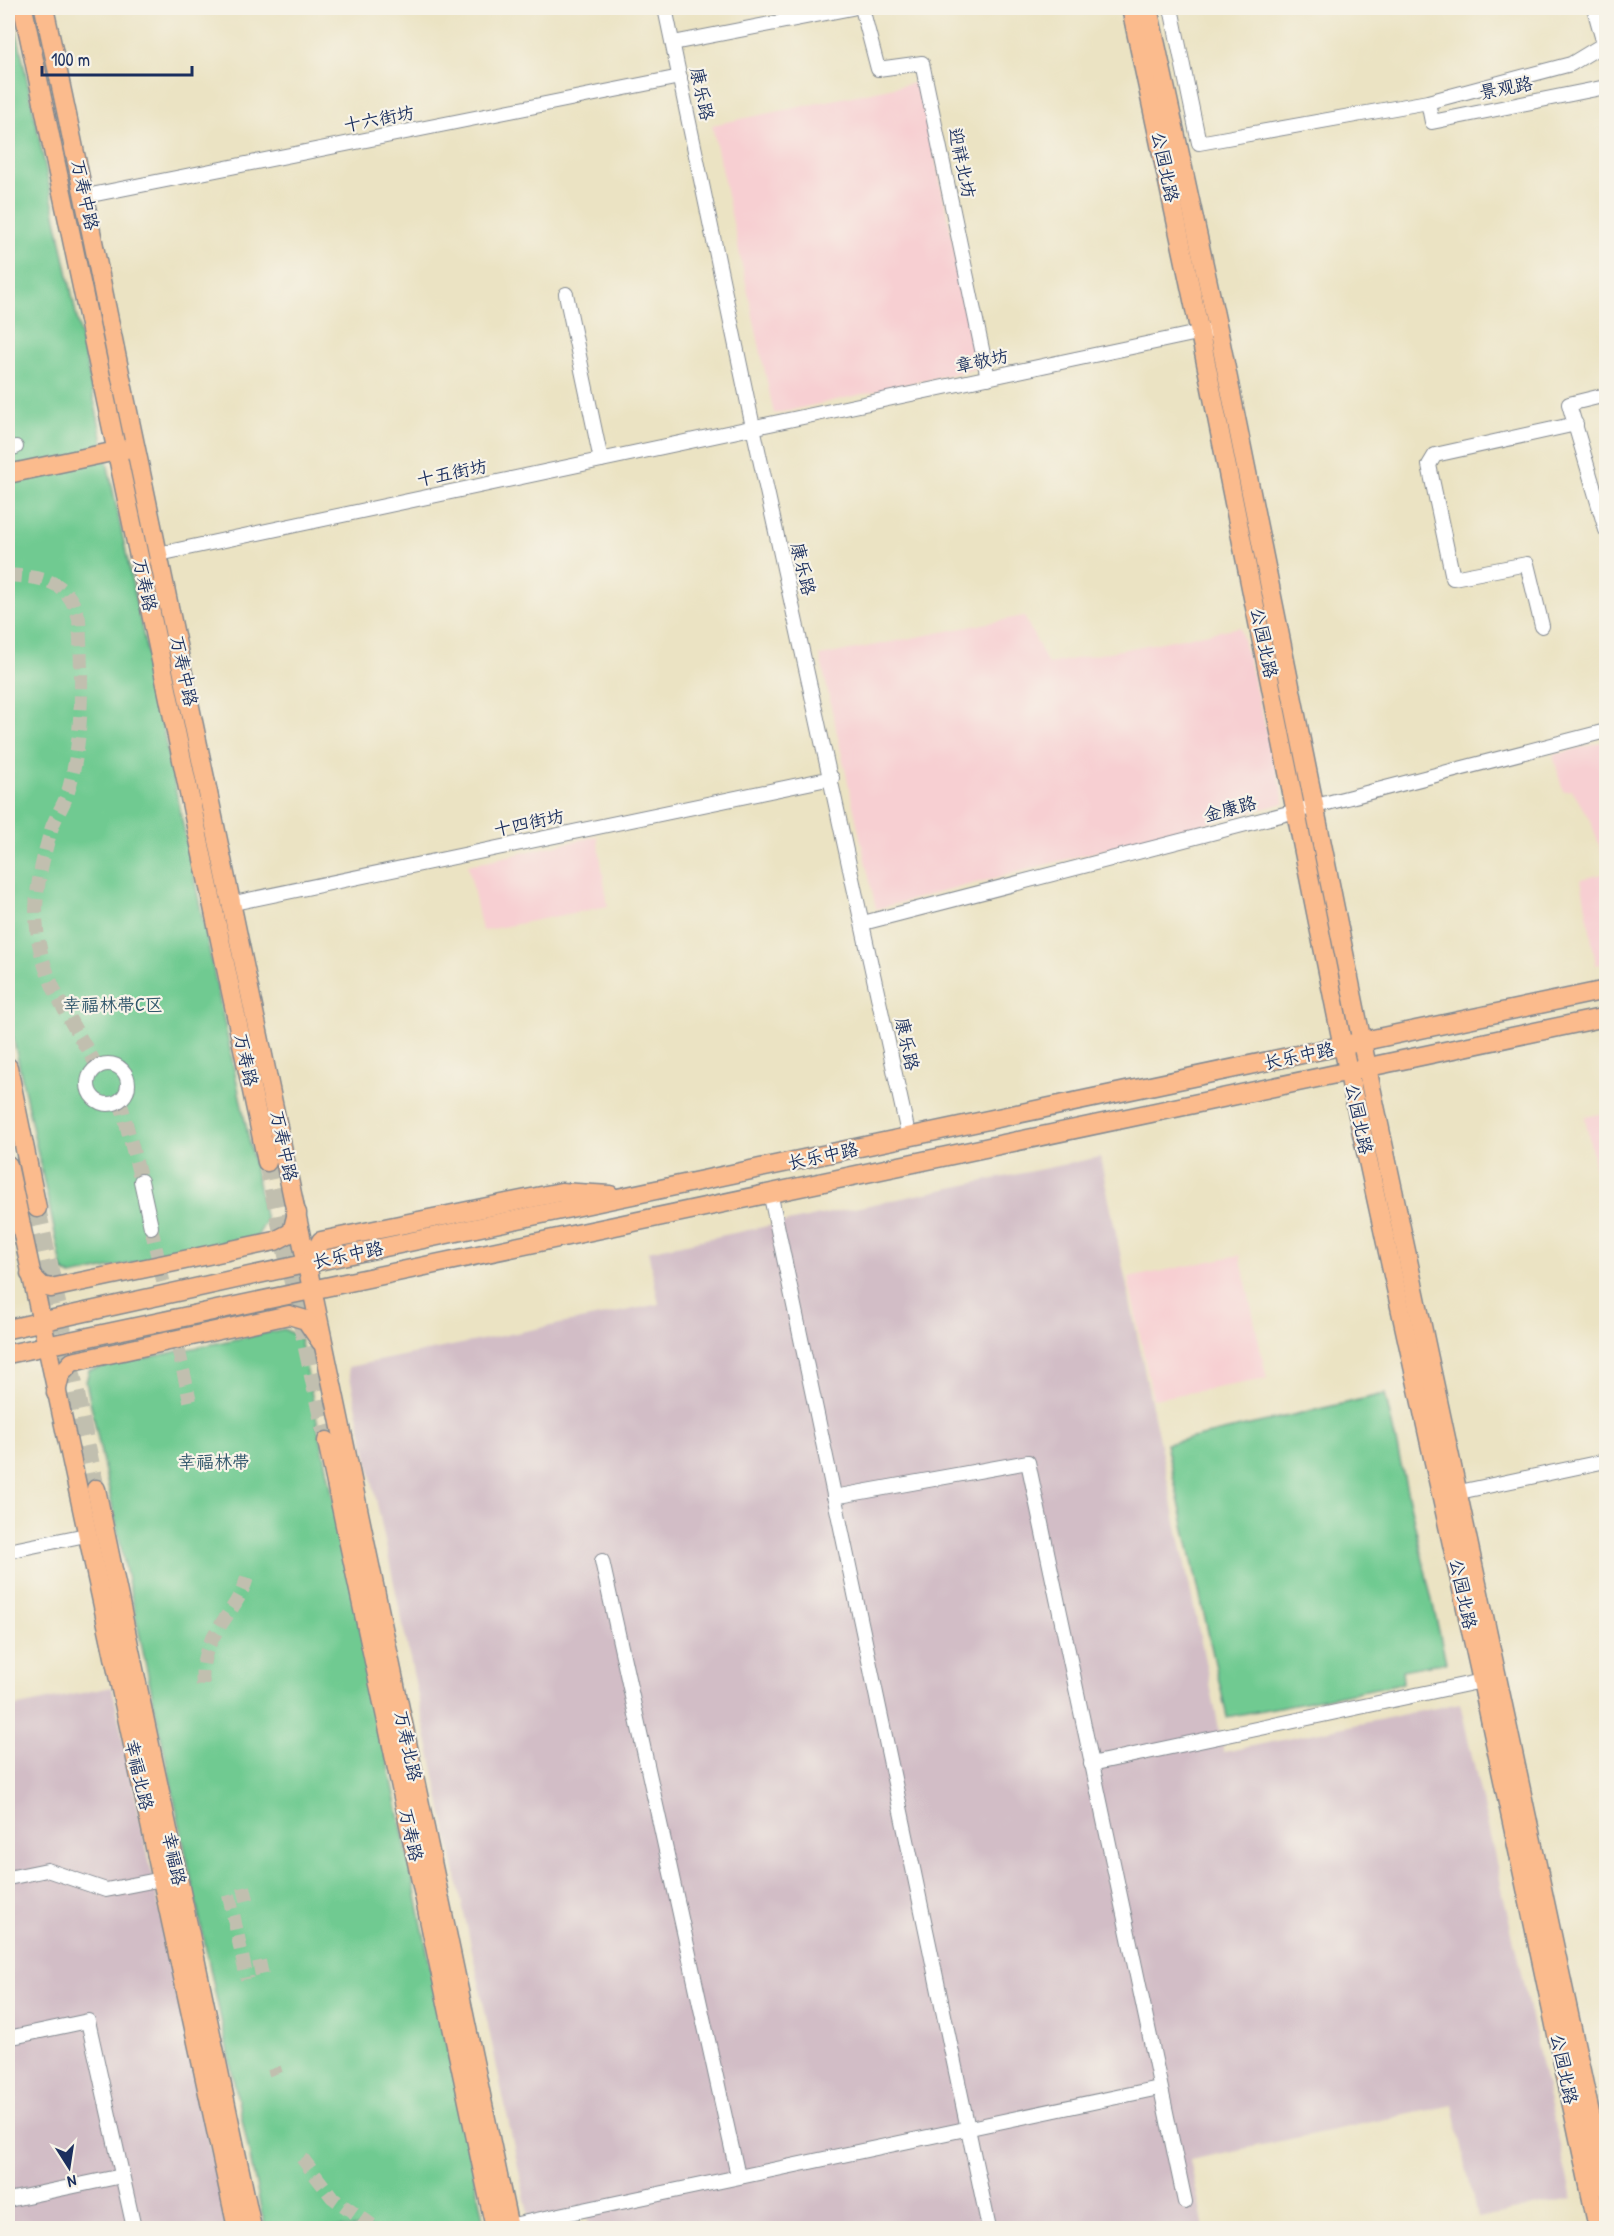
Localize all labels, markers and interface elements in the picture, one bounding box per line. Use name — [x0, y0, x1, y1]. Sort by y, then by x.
scale bar — [42, 39, 192, 77]
text: 100 m — [51, 47, 90, 72]
street label: 康乐路 — [685, 65, 720, 123]
street label: 景观路 — [1477, 70, 1535, 105]
street label: 十六街坊 — [341, 99, 417, 138]
street label: 迎祥北坊 — [943, 125, 982, 201]
street label: 公园北路 — [1146, 129, 1185, 205]
street label: 万寿中路 — [66, 157, 105, 233]
street label: 章敬坊 — [953, 343, 1011, 378]
street label: 十五街坊 — [414, 453, 490, 492]
street label: 康乐路 — [785, 540, 822, 598]
street label: 万寿路 — [128, 556, 163, 614]
street label: 公园北路 — [1245, 605, 1284, 681]
street label: 万寿中路 — [165, 633, 204, 709]
street label: 金康路 — [1201, 789, 1259, 828]
street label: 十四街坊 — [491, 803, 567, 842]
park label: 幸福林带C区 — [63, 992, 163, 1017]
street label: 康乐路 — [890, 1015, 925, 1073]
street label: 万寿路 — [229, 1031, 264, 1089]
street label: 长乐中路 — [1261, 1036, 1337, 1075]
street label: 公园北路 — [1340, 1081, 1379, 1157]
street label: 万寿中路 — [265, 1108, 304, 1184]
street label: 长乐中路 — [785, 1136, 861, 1175]
street label: 长乐中路 — [310, 1235, 386, 1274]
park label: 幸福林带 — [178, 1449, 250, 1474]
street label: 公园北路 — [1444, 1556, 1483, 1632]
street label: 万寿北路 — [389, 1708, 428, 1784]
street label: 幸福北路 — [119, 1737, 160, 1813]
street label: 万寿路 — [394, 1806, 429, 1864]
street label: 幸福路 — [157, 1830, 192, 1888]
street label: 公园北路 — [1545, 2031, 1584, 2107]
north arrow — [39, 2137, 99, 2197]
text: N — [65, 2170, 79, 2193]

